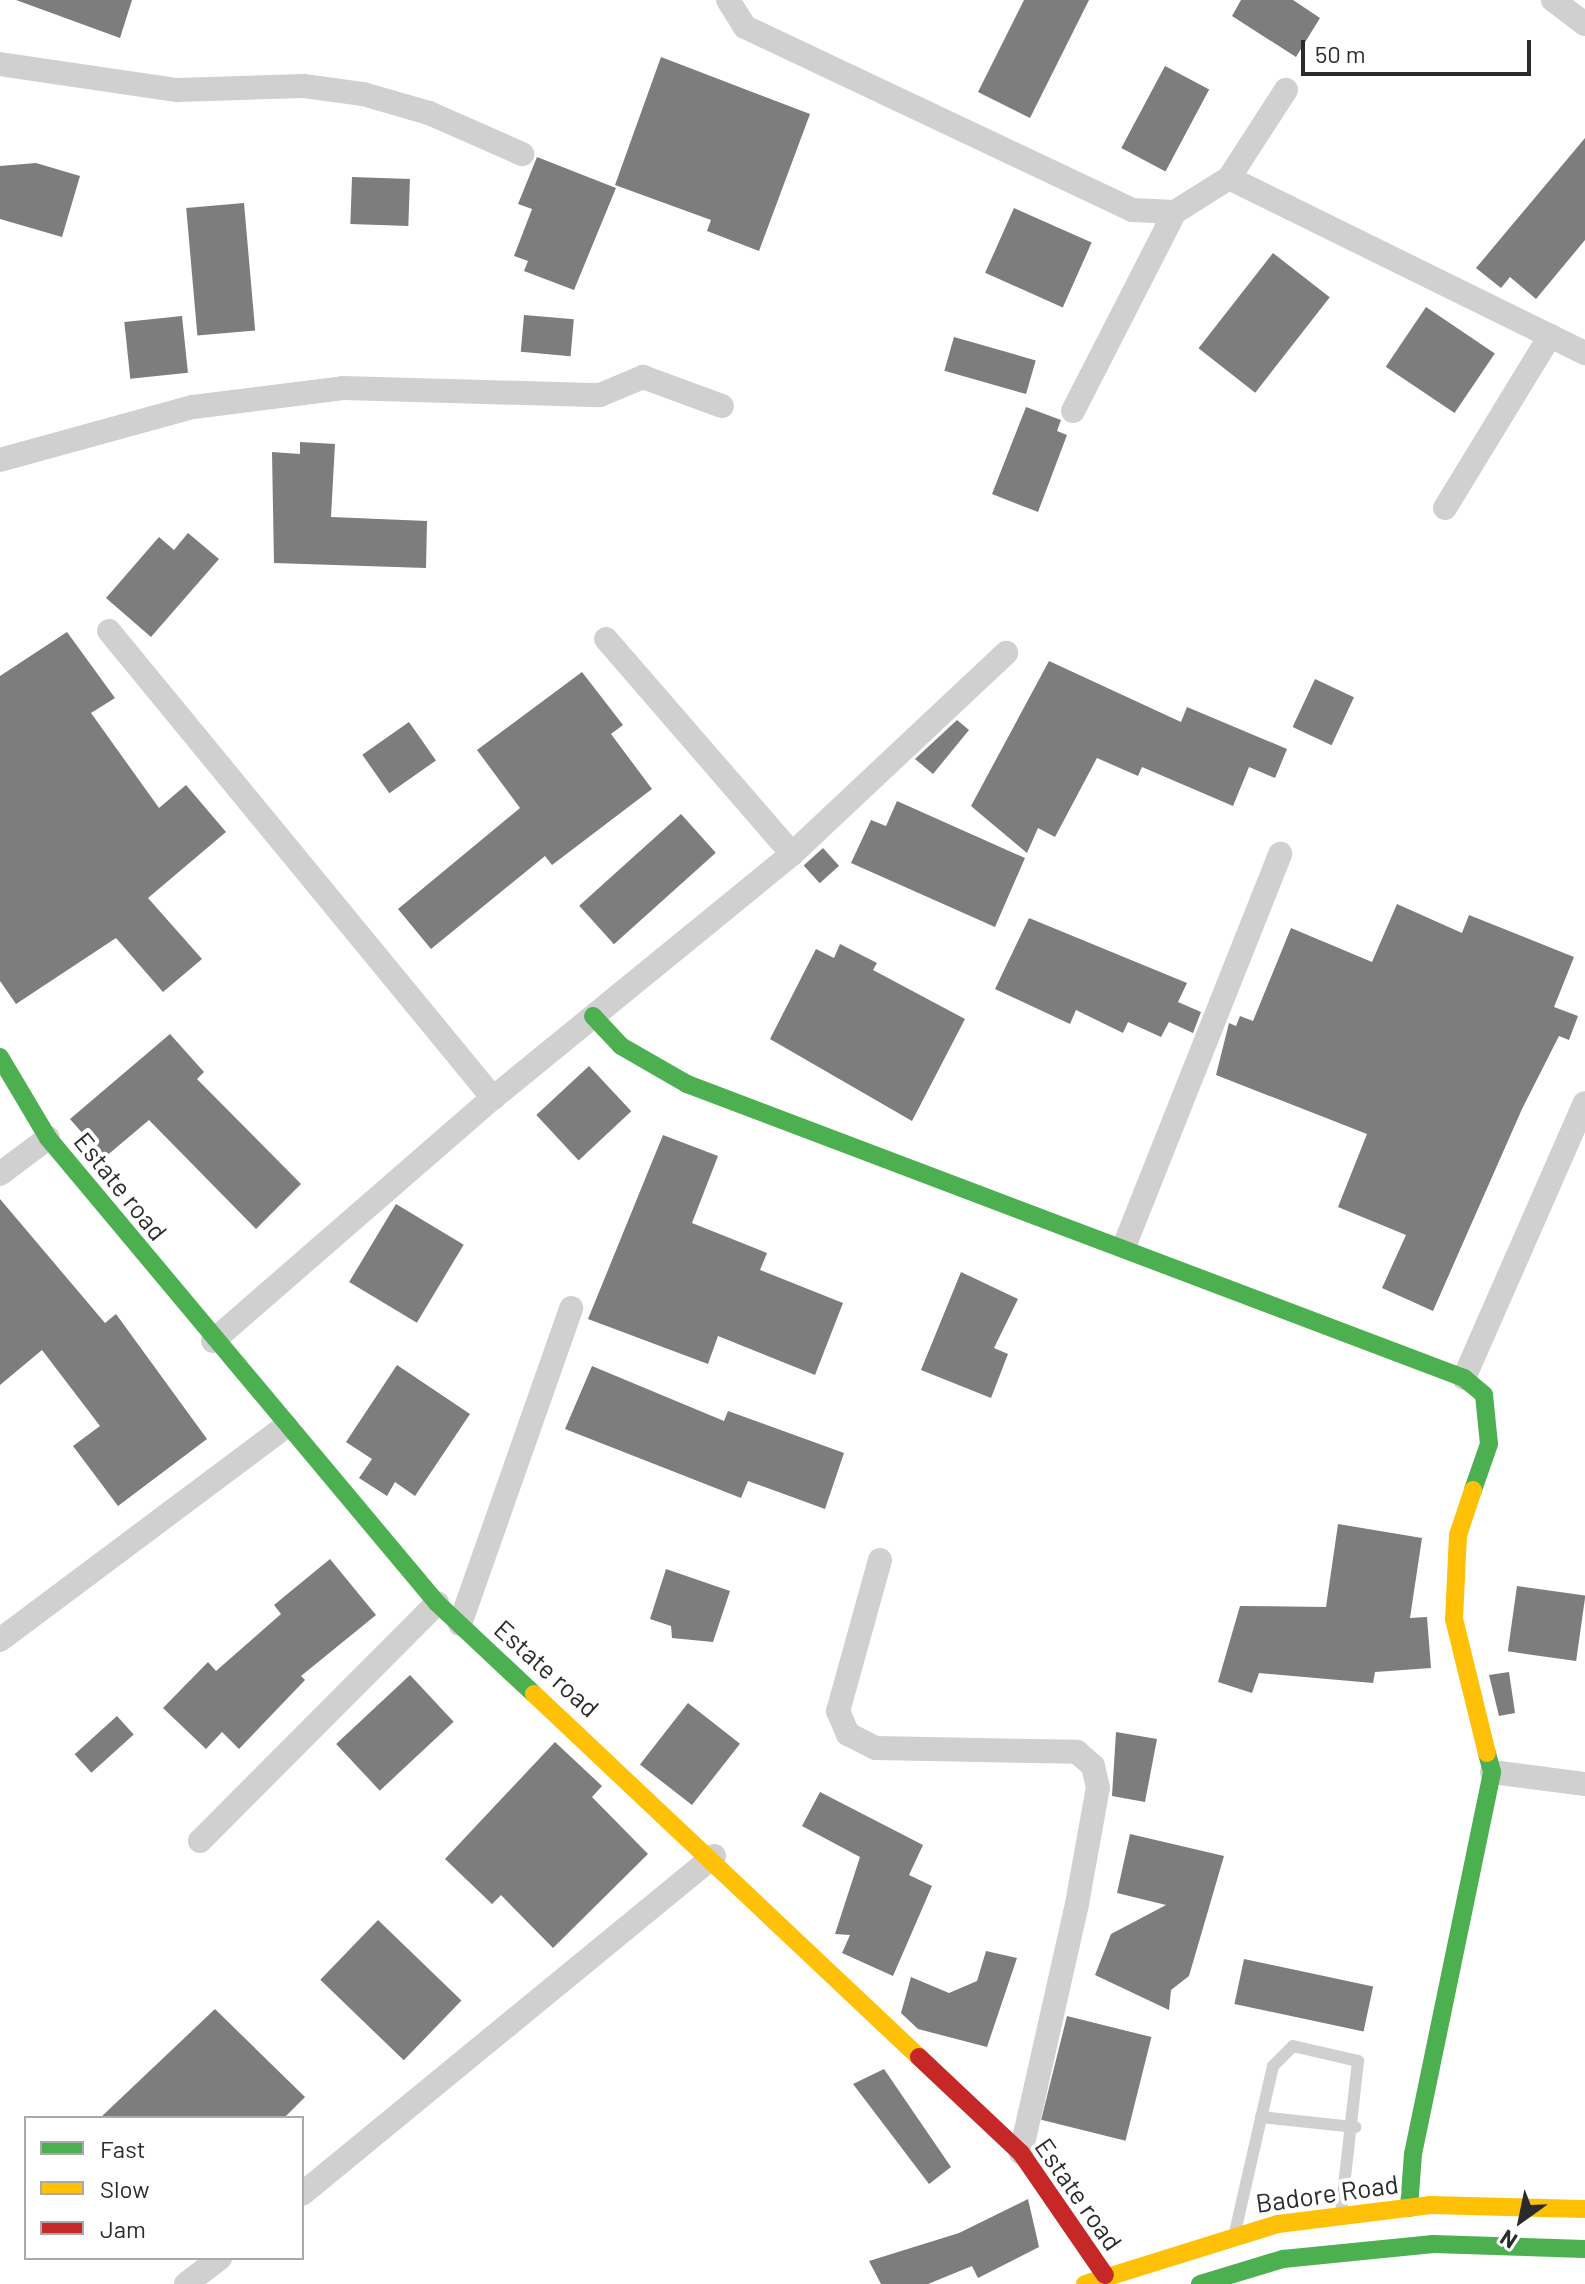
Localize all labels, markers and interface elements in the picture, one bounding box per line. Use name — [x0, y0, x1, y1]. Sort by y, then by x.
scale bar — [1305, 24, 1535, 74]
text: 50 m — [1315, 39, 1366, 68]
street label: Estate road — [68, 1126, 174, 1246]
street label: Estate road — [488, 1613, 606, 1723]
legend — [24, 2116, 304, 2260]
street label: Estate road — [1029, 2132, 1129, 2256]
text: Fast — [100, 2134, 145, 2163]
street label: Badore Road — [1254, 2168, 1400, 2218]
text: Slow — [100, 2174, 149, 2203]
north arrow — [1481, 2180, 1561, 2260]
text: Jam — [100, 2214, 146, 2243]
text: N — [1495, 2225, 1521, 2255]

